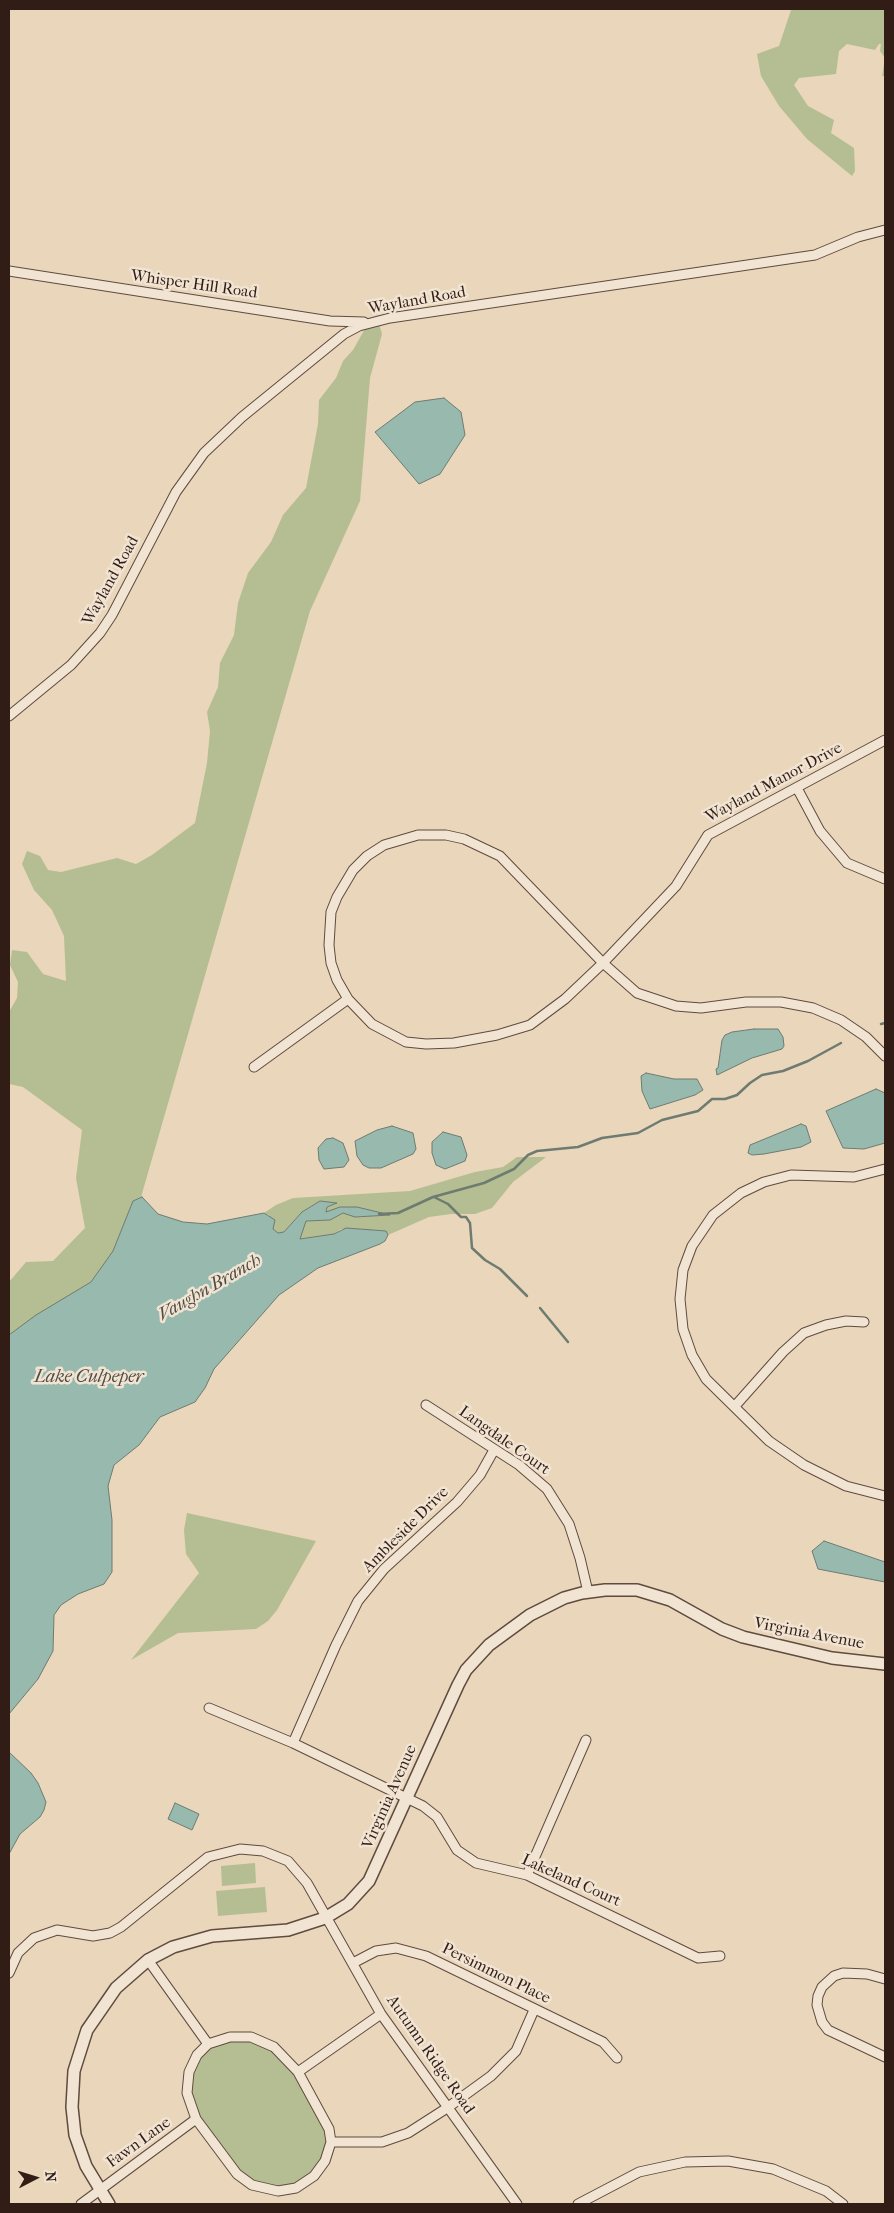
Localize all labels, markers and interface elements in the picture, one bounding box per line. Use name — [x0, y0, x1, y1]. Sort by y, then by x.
street label: Whisper Hill Road — [130, 267, 258, 303]
street label: Wayland Road — [367, 283, 467, 319]
street label: Wayland Road — [79, 533, 143, 629]
street label: Wayland Manor Drive — [702, 739, 846, 827]
water label: Vaughn Branch — [155, 1250, 265, 1326]
water label: Lake Culpeper — [34, 1367, 144, 1389]
street label: Langdale Court — [455, 1402, 553, 1480]
street label: Ambleside Drive — [359, 1483, 453, 1577]
street label: Virginia Avenue — [752, 1614, 866, 1654]
street label: Virginia Avenue — [359, 1742, 421, 1852]
street label: Lakeland Court — [518, 1851, 624, 1911]
street label: Persimmon Place — [439, 1939, 553, 2009]
street label: Autumn Ridge Road — [382, 1992, 478, 2118]
street label: Fawn Lane — [103, 2113, 175, 2173]
north arrow — [10, 2153, 60, 2203]
text: N — [42, 2171, 59, 2183]

